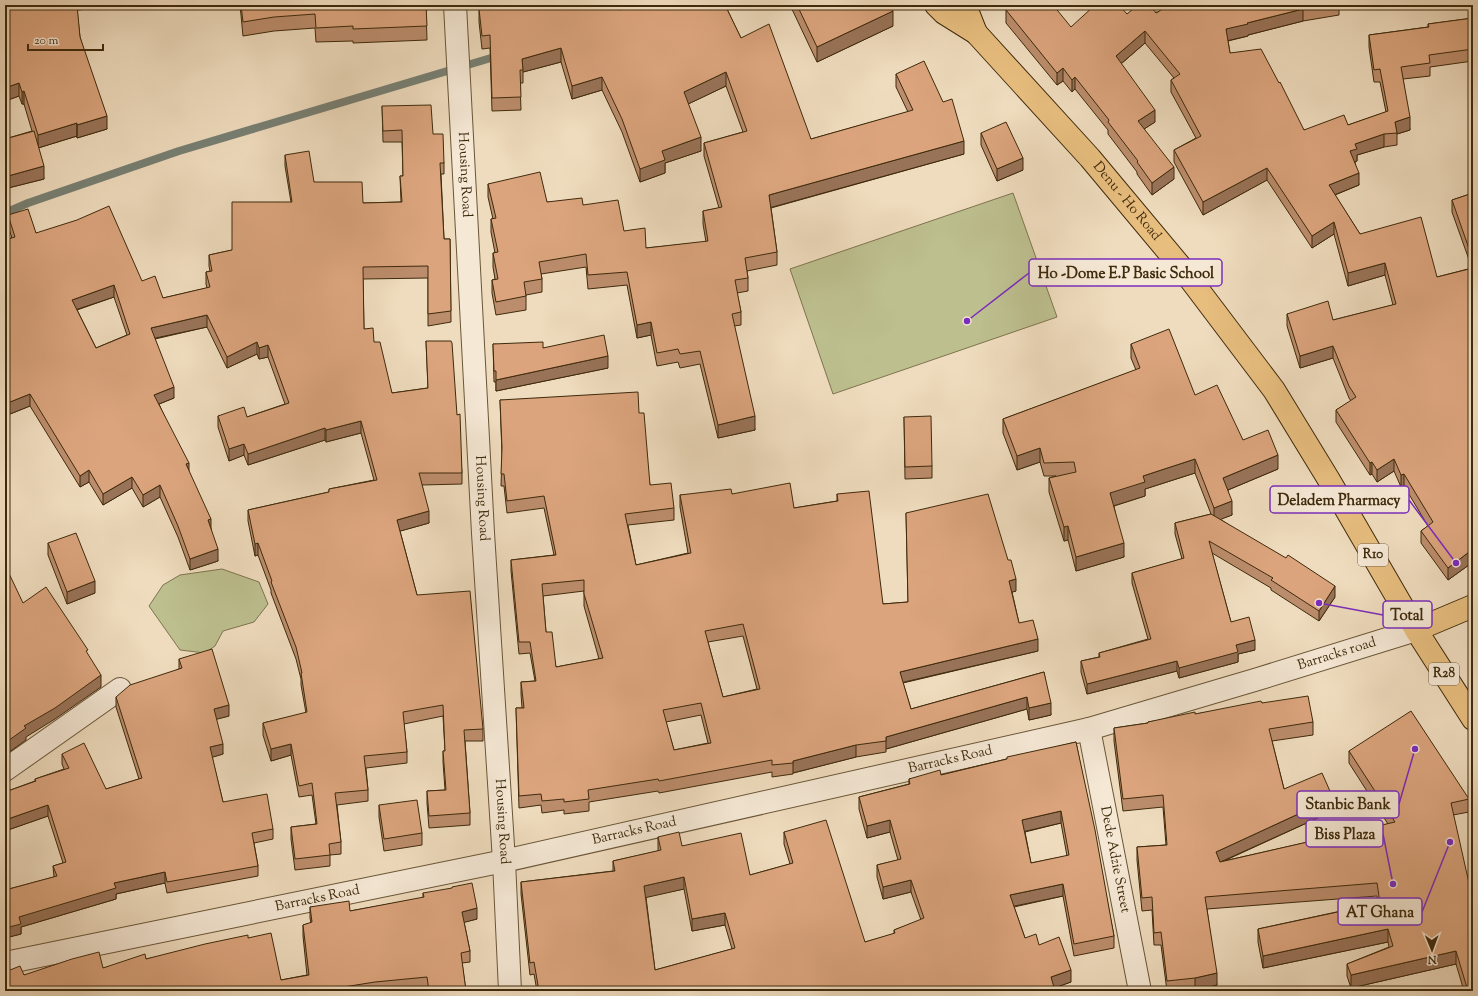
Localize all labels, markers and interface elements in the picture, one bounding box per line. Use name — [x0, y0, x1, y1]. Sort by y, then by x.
scale bar — [28, 26, 103, 52]
text: 20 m — [34, 32, 59, 50]
street label: Housing Road — [452, 131, 476, 218]
street label: Denu - Ho Road — [1087, 158, 1165, 246]
callout: Ho -Dome E.P Basic School — [1029, 259, 1222, 286]
text: Ho -Dome E.P Basic School — [1038, 264, 1215, 285]
street label: Housing Road — [469, 455, 494, 542]
callout: Deladem Pharmacy — [1270, 486, 1409, 513]
text: Deladem Pharmacy — [1277, 491, 1401, 512]
road number: R10 — [1358, 544, 1388, 566]
callout: Total — [1383, 601, 1432, 628]
text: Total — [1390, 606, 1425, 627]
street label: Barracks road — [1295, 633, 1379, 676]
road number: R28 — [1429, 663, 1459, 685]
street label: Barracks Road — [906, 741, 995, 779]
street label: Housing Road — [489, 778, 514, 865]
callout: Stanbic Bank — [1297, 791, 1399, 818]
text: Stanbic Bank — [1305, 795, 1392, 816]
street label: Dede Adzie Street — [1094, 804, 1135, 915]
street label: Barracks Road — [590, 812, 679, 851]
callout: Biss Plaza — [1306, 820, 1383, 847]
text: Biss Plaza — [1315, 825, 1376, 846]
street label: Barracks Road — [274, 881, 362, 918]
callout: AT Ghana — [1338, 898, 1422, 925]
text: AT Ghana — [1346, 903, 1414, 924]
north arrow — [1412, 930, 1452, 970]
text: N — [1427, 951, 1438, 967]

